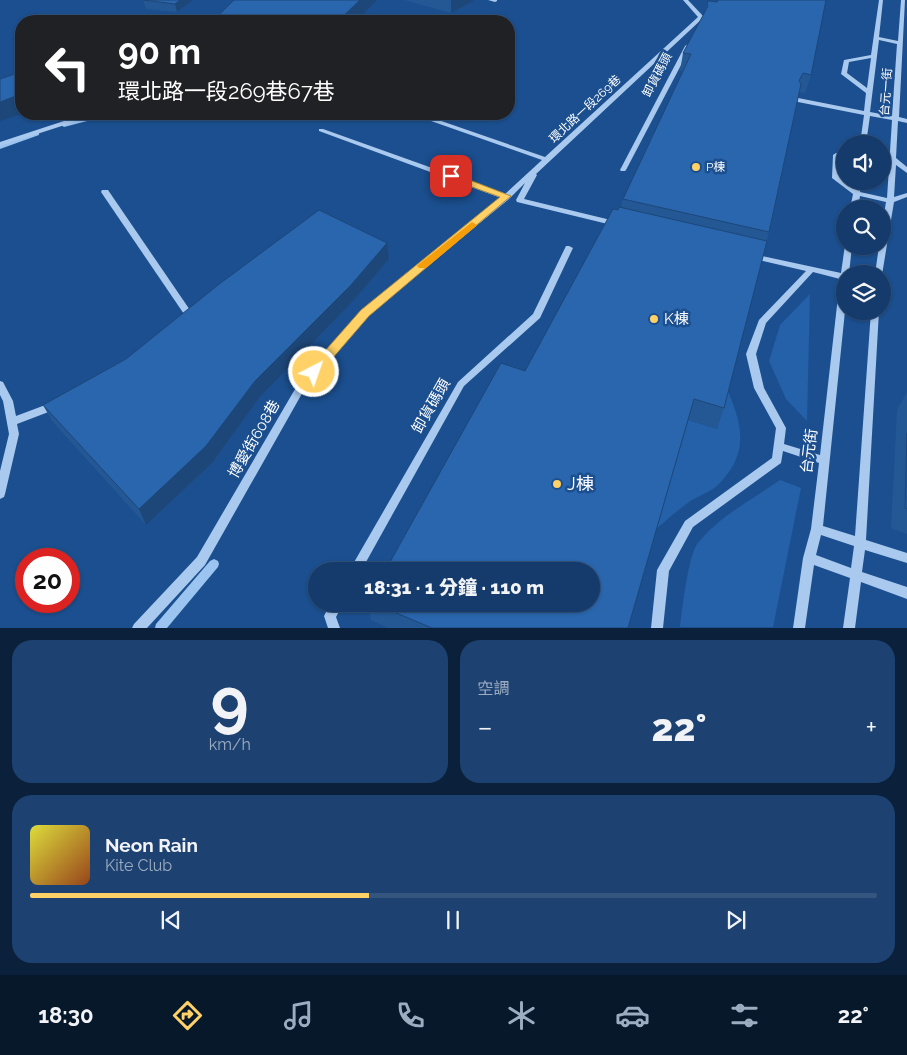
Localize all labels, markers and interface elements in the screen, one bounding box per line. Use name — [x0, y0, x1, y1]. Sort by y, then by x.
text: 90 m — [118, 31, 201, 72]
icon: left — [35, 35, 100, 100]
street label: 卸貨碼頭 — [640, 51, 674, 99]
street label: 台元一街 — [877, 68, 895, 116]
street label: 環北路一段269巷 — [546, 72, 624, 146]
text: 環北路一段269巷67巷 — [118, 78, 335, 104]
map controls — [836, 135, 891, 320]
button: sound — [836, 135, 891, 190]
pin — [430, 155, 472, 197]
place label: P棟 — [706, 160, 725, 174]
marker: P棟 — [690, 161, 702, 173]
icon: arrive — [437, 162, 465, 190]
button: search — [836, 200, 891, 255]
button: layers — [836, 265, 891, 320]
place label: K棟 — [664, 310, 689, 328]
marker: K棟 — [648, 313, 660, 325]
position arrow — [287, 345, 339, 397]
street label: 卸貨碼頭 — [408, 376, 454, 436]
street label: 博愛街608巷 — [224, 397, 284, 481]
street label: 台元街 — [797, 428, 821, 474]
place label: J棟 — [567, 473, 594, 494]
marker: J棟 — [551, 478, 563, 490]
speed limit sign: 20 — [15, 548, 80, 613]
text: 18:31 · 1 分鐘 · 110 m — [364, 576, 544, 598]
text: 9 — [211, 664, 249, 740]
text: 空調 — [478, 679, 510, 698]
text: 22° — [651, 705, 707, 750]
text: − — [478, 711, 493, 744]
text: + — [865, 711, 877, 744]
text: km/h — [209, 735, 251, 754]
text: Neon Rain — [105, 834, 198, 856]
text: Kite Club — [105, 856, 172, 875]
icon: previous — [157, 906, 185, 934]
icon: pause — [439, 906, 467, 934]
icon: next — [722, 906, 750, 934]
icon: directions — [170, 998, 205, 1033]
icon: music — [281, 998, 316, 1033]
icon: phone — [393, 998, 428, 1033]
icon: climate — [504, 998, 539, 1033]
icon: car — [615, 998, 650, 1033]
icon: filters — [727, 998, 762, 1033]
text: 18:30 — [38, 1002, 94, 1028]
text: 22° — [838, 1002, 869, 1028]

